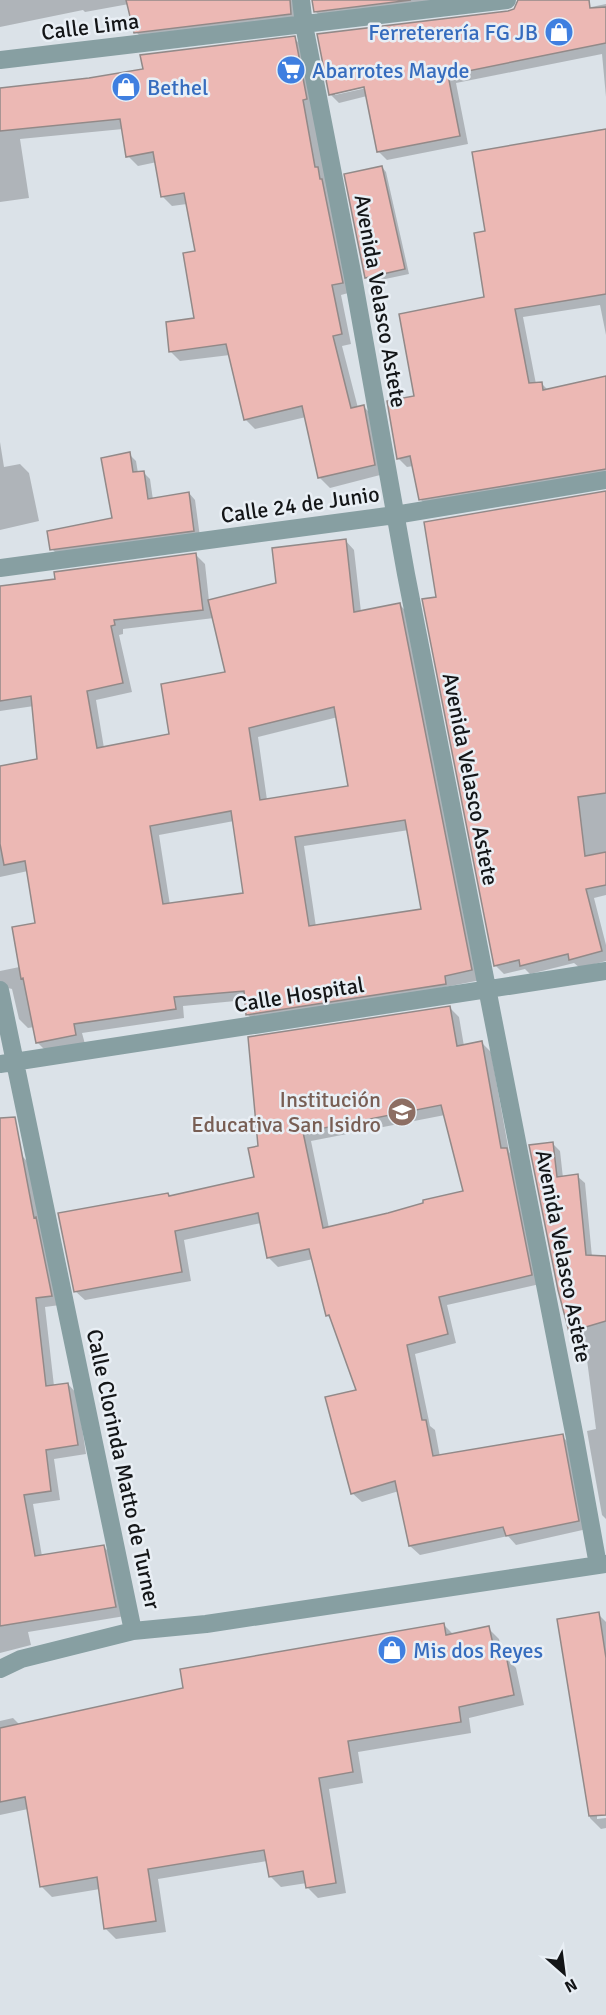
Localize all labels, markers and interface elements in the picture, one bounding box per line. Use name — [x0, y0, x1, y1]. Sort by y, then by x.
street label: Calle Lima — [40, 7, 141, 46]
shop icon: Ferreterería FG JB — [543, 16, 575, 48]
place label: Ferreterería FG JB — [368, 19, 538, 46]
supermarket icon: Abarrotes Mayde — [275, 54, 307, 86]
place label: Abarrotes Mayde — [312, 57, 470, 84]
shop icon: Bethel — [110, 71, 142, 103]
place label: Bethel — [147, 74, 208, 101]
street label: Avenida Velasco Astete — [348, 192, 413, 410]
street label: Calle 24 de Junio — [219, 480, 381, 529]
street label: Avenida Velasco Astete — [437, 671, 504, 888]
street label: Calle Hospital — [232, 971, 366, 1018]
place label: Institución Educativa San Isidro — [191, 1086, 381, 1138]
school or university icon: Institución Educativa San Isidro — [386, 1096, 418, 1128]
street label: Avenida Velasco Astete — [530, 1148, 597, 1365]
street label: Calle Clorinda Matto de Turner — [81, 1327, 166, 1612]
shop icon: Mis dos Reyes — [376, 1634, 408, 1666]
place label: Mis dos Reyes — [413, 1637, 543, 1664]
north arrow — [534, 1943, 594, 2003]
text: N — [561, 1974, 580, 1997]

